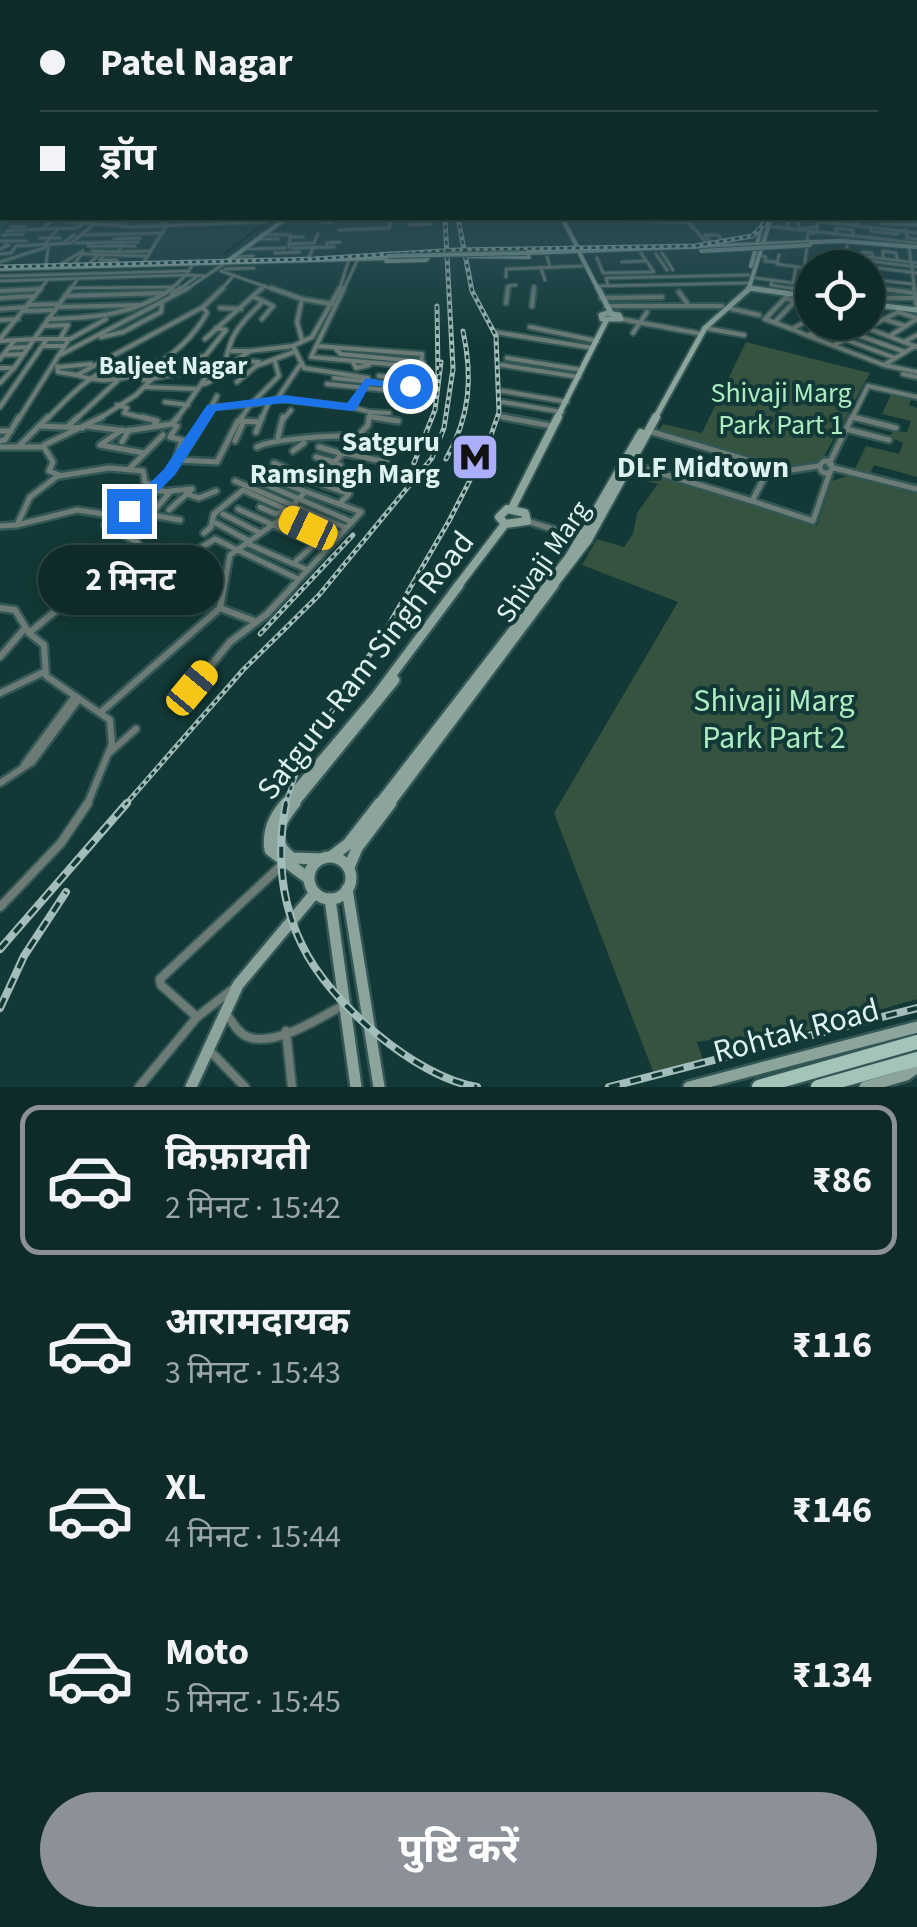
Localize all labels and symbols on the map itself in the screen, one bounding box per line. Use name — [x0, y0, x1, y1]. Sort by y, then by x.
district label: Baljeet Nagar — [99, 348, 247, 384]
route start — [388, 364, 433, 409]
park label: Shivaji Marg Park Part 1 — [710, 373, 852, 445]
place label: Satguru Ramsingh Marg — [250, 422, 440, 494]
metro station icon: Satguru Ramsingh Marg — [449, 431, 501, 483]
district label: DLF Midtown — [617, 446, 789, 489]
route end — [107, 489, 152, 534]
street label: Shivaji Marg — [486, 492, 600, 631]
car — [274, 502, 342, 554]
street label: Satguru Ram Singh Road — [246, 521, 485, 810]
callout: 2 मिनट — [36, 546, 222, 616]
car — [161, 655, 223, 721]
park label: Shivaji Marg Park Part 2 — [693, 678, 855, 761]
street label: Rohtak Road — [708, 987, 884, 1075]

